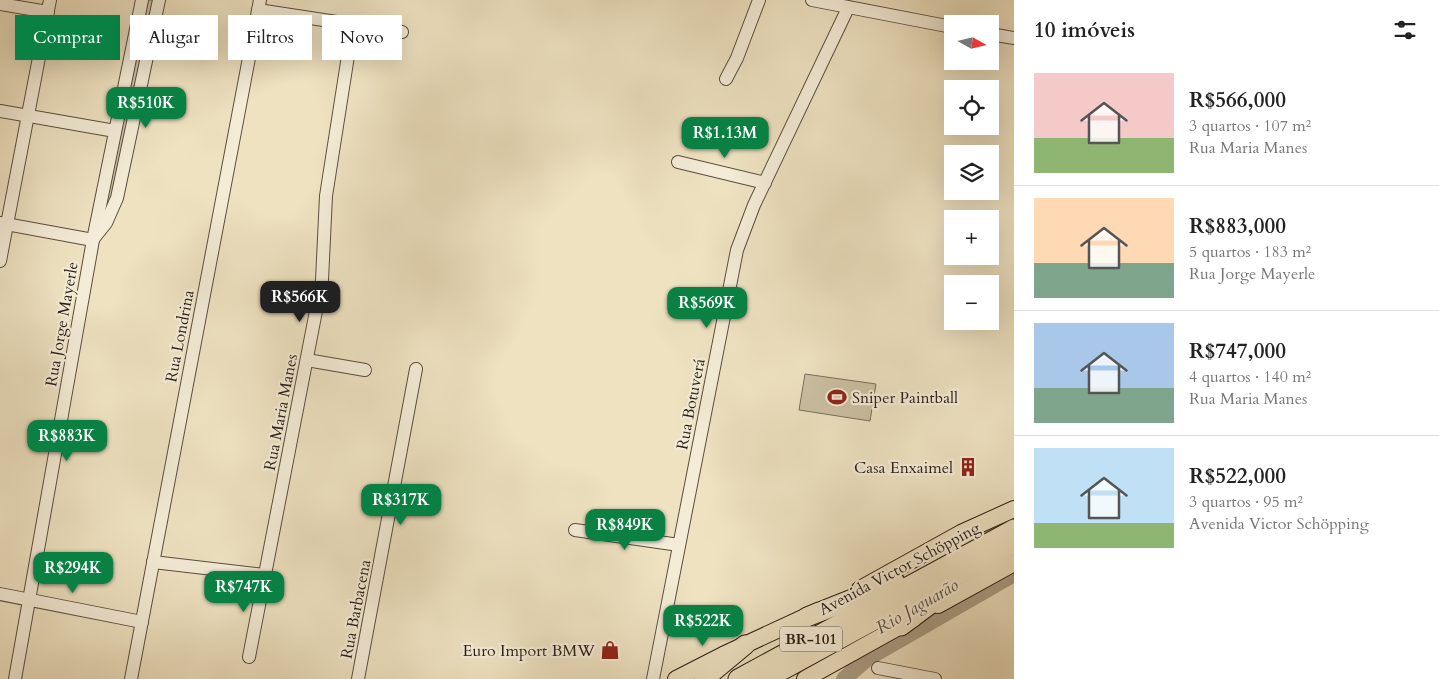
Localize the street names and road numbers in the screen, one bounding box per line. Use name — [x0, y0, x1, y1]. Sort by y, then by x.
street label: Rua Jorge Mayerle — [40, 260, 84, 388]
street label: Rua Londrina — [160, 288, 200, 384]
street label: Rua Maria Manes — [259, 352, 303, 472]
street label: Rua Botuverá — [671, 357, 711, 452]
street label: Avenida Victor Schöpping — [815, 517, 984, 621]
street label: Rua Barbacena — [336, 558, 376, 661]
road number: BR-101 — [780, 626, 842, 652]

